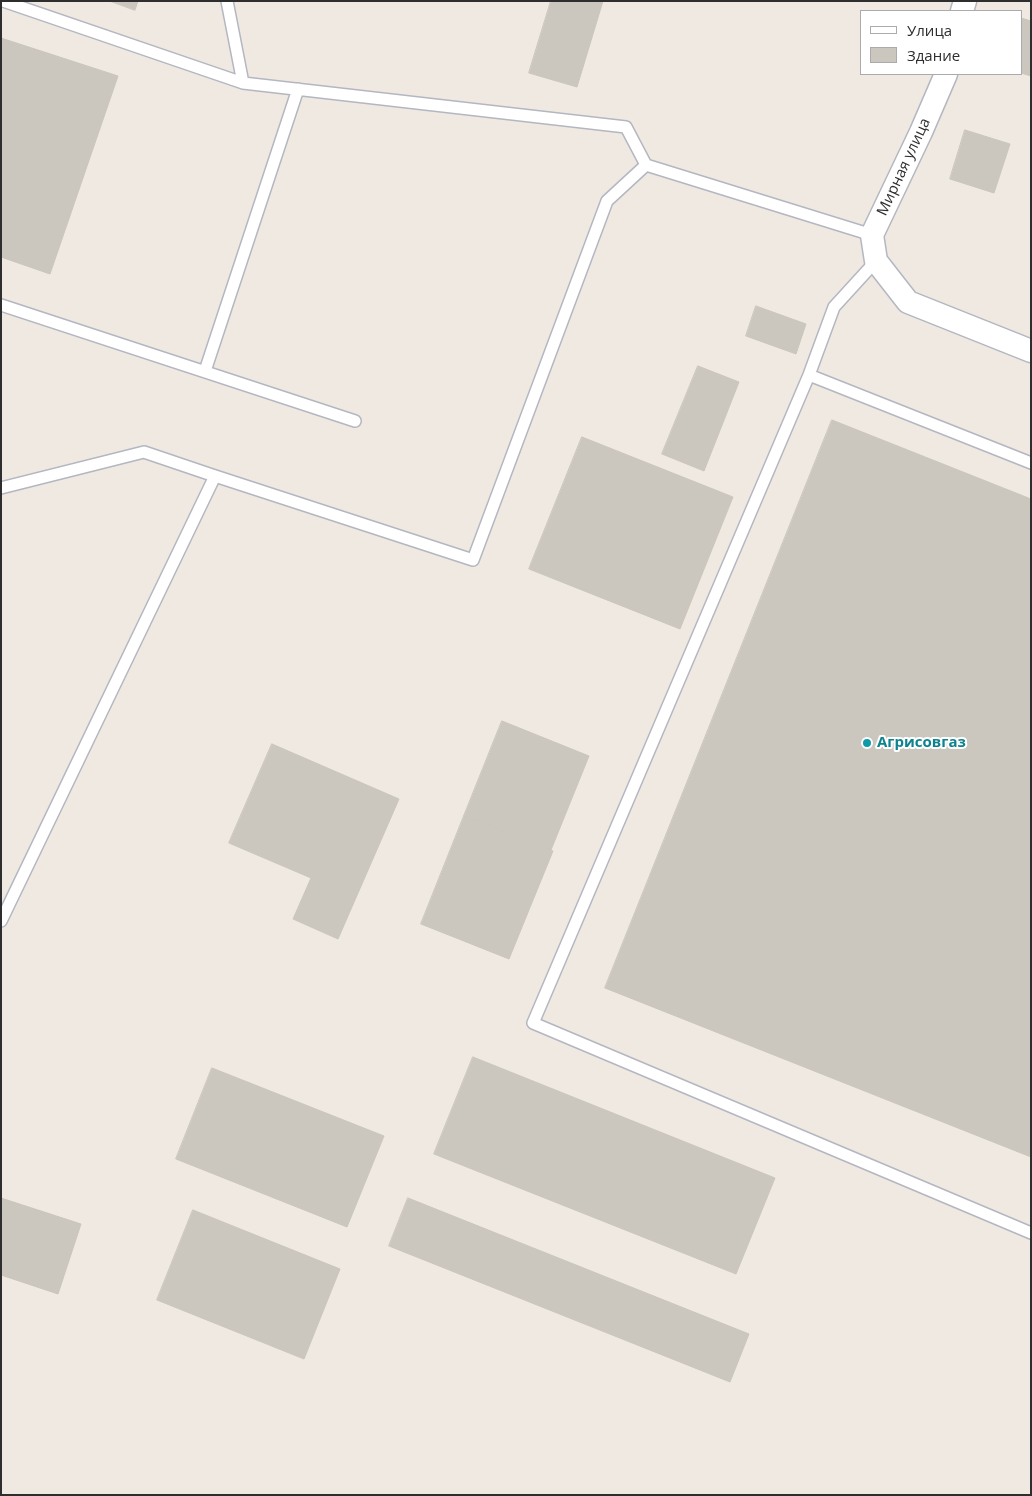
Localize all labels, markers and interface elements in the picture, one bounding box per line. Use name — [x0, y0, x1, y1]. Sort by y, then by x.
legend — [860, 10, 1022, 75]
text: Улица — [907, 20, 952, 40]
text: Здание — [907, 45, 960, 65]
street label: Мирная улица — [874, 115, 934, 219]
place label: Агрисовгаз — [877, 734, 966, 752]
marker: Агрисовгаз — [861, 737, 873, 749]

